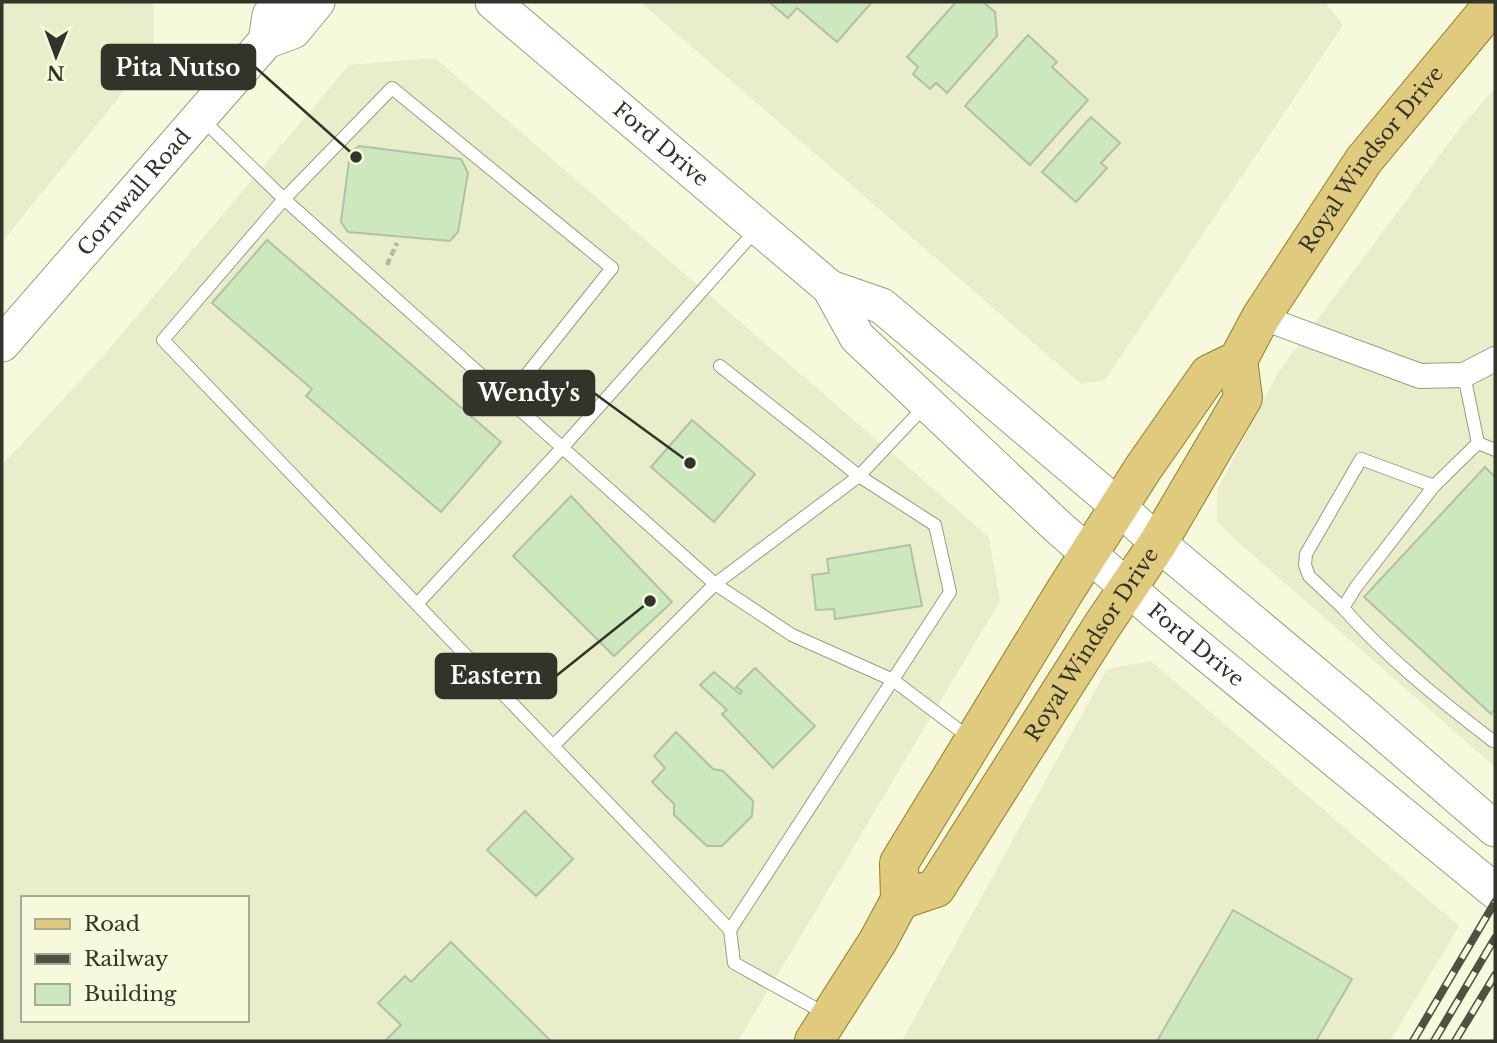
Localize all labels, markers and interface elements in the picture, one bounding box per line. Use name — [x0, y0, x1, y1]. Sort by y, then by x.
north arrow — [21, 21, 91, 91]
callout: Pita Nutso — [102, 45, 255, 89]
text: Pita Nutso — [116, 54, 240, 82]
text: N — [46, 61, 65, 84]
street label: Royal Windsor Drive — [1294, 61, 1449, 257]
street label: Ford Drive — [608, 97, 714, 192]
street label: Cornwall Road — [72, 124, 196, 261]
callout: Wendy's — [464, 371, 594, 415]
text: Wendy's — [477, 379, 580, 407]
street label: Royal Windsor Drive — [1019, 543, 1164, 746]
street label: Ford Drive — [1142, 598, 1249, 692]
callout: Eastern — [436, 654, 556, 698]
text: Eastern — [450, 662, 542, 690]
legend — [21, 896, 248, 1022]
text: Road — [84, 911, 140, 937]
text: Railway — [84, 946, 169, 972]
text: Building — [84, 981, 177, 1007]

